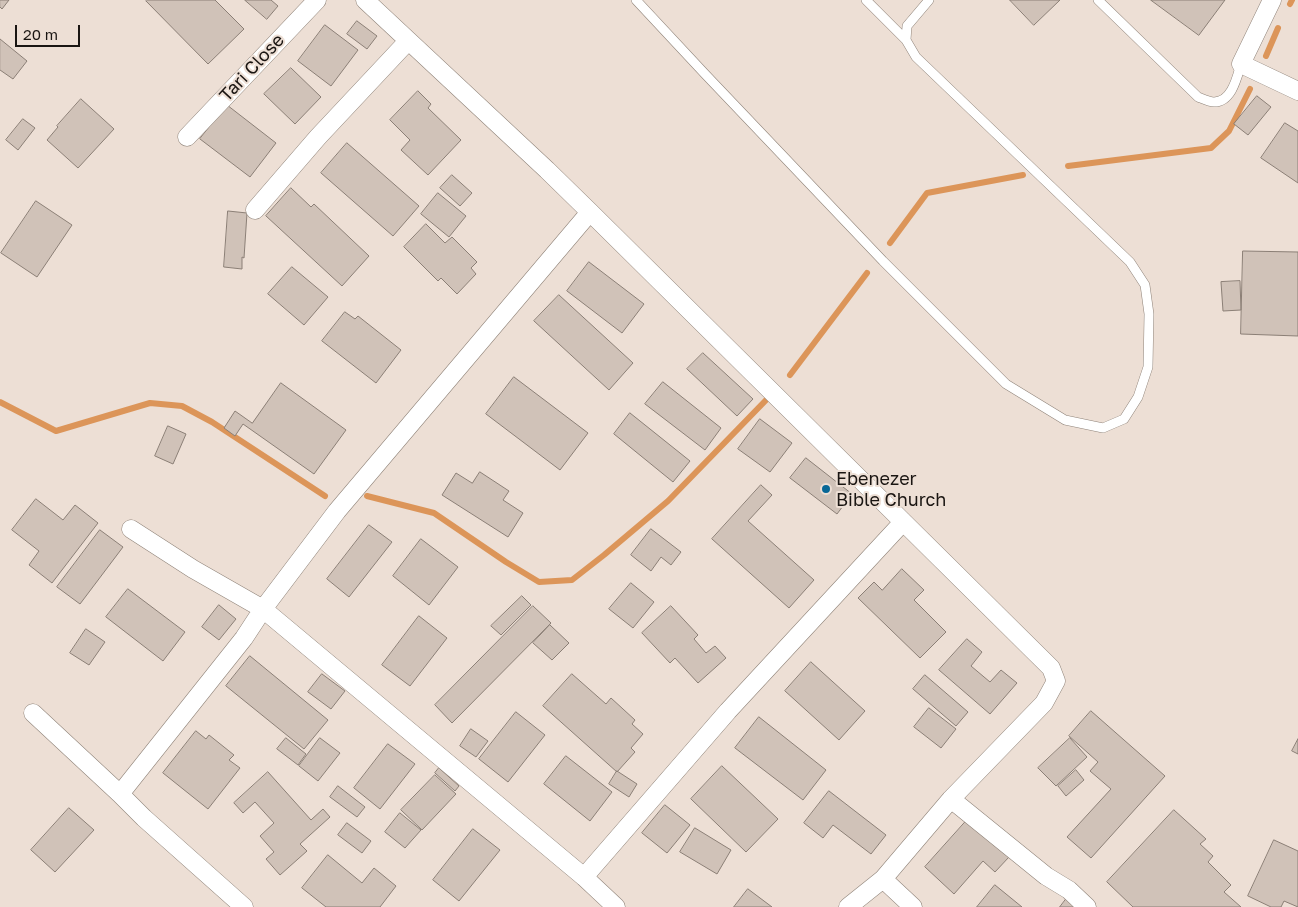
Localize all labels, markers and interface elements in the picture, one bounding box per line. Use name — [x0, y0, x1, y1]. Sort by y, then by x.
scale bar — [18, 15, 82, 47]
text: 20 m — [23, 25, 58, 43]
street label: Tari Close — [215, 30, 289, 106]
place label: Ebenezer Bible Church — [836, 468, 946, 510]
marker: Ebenezer Bible Church — [820, 483, 832, 495]

